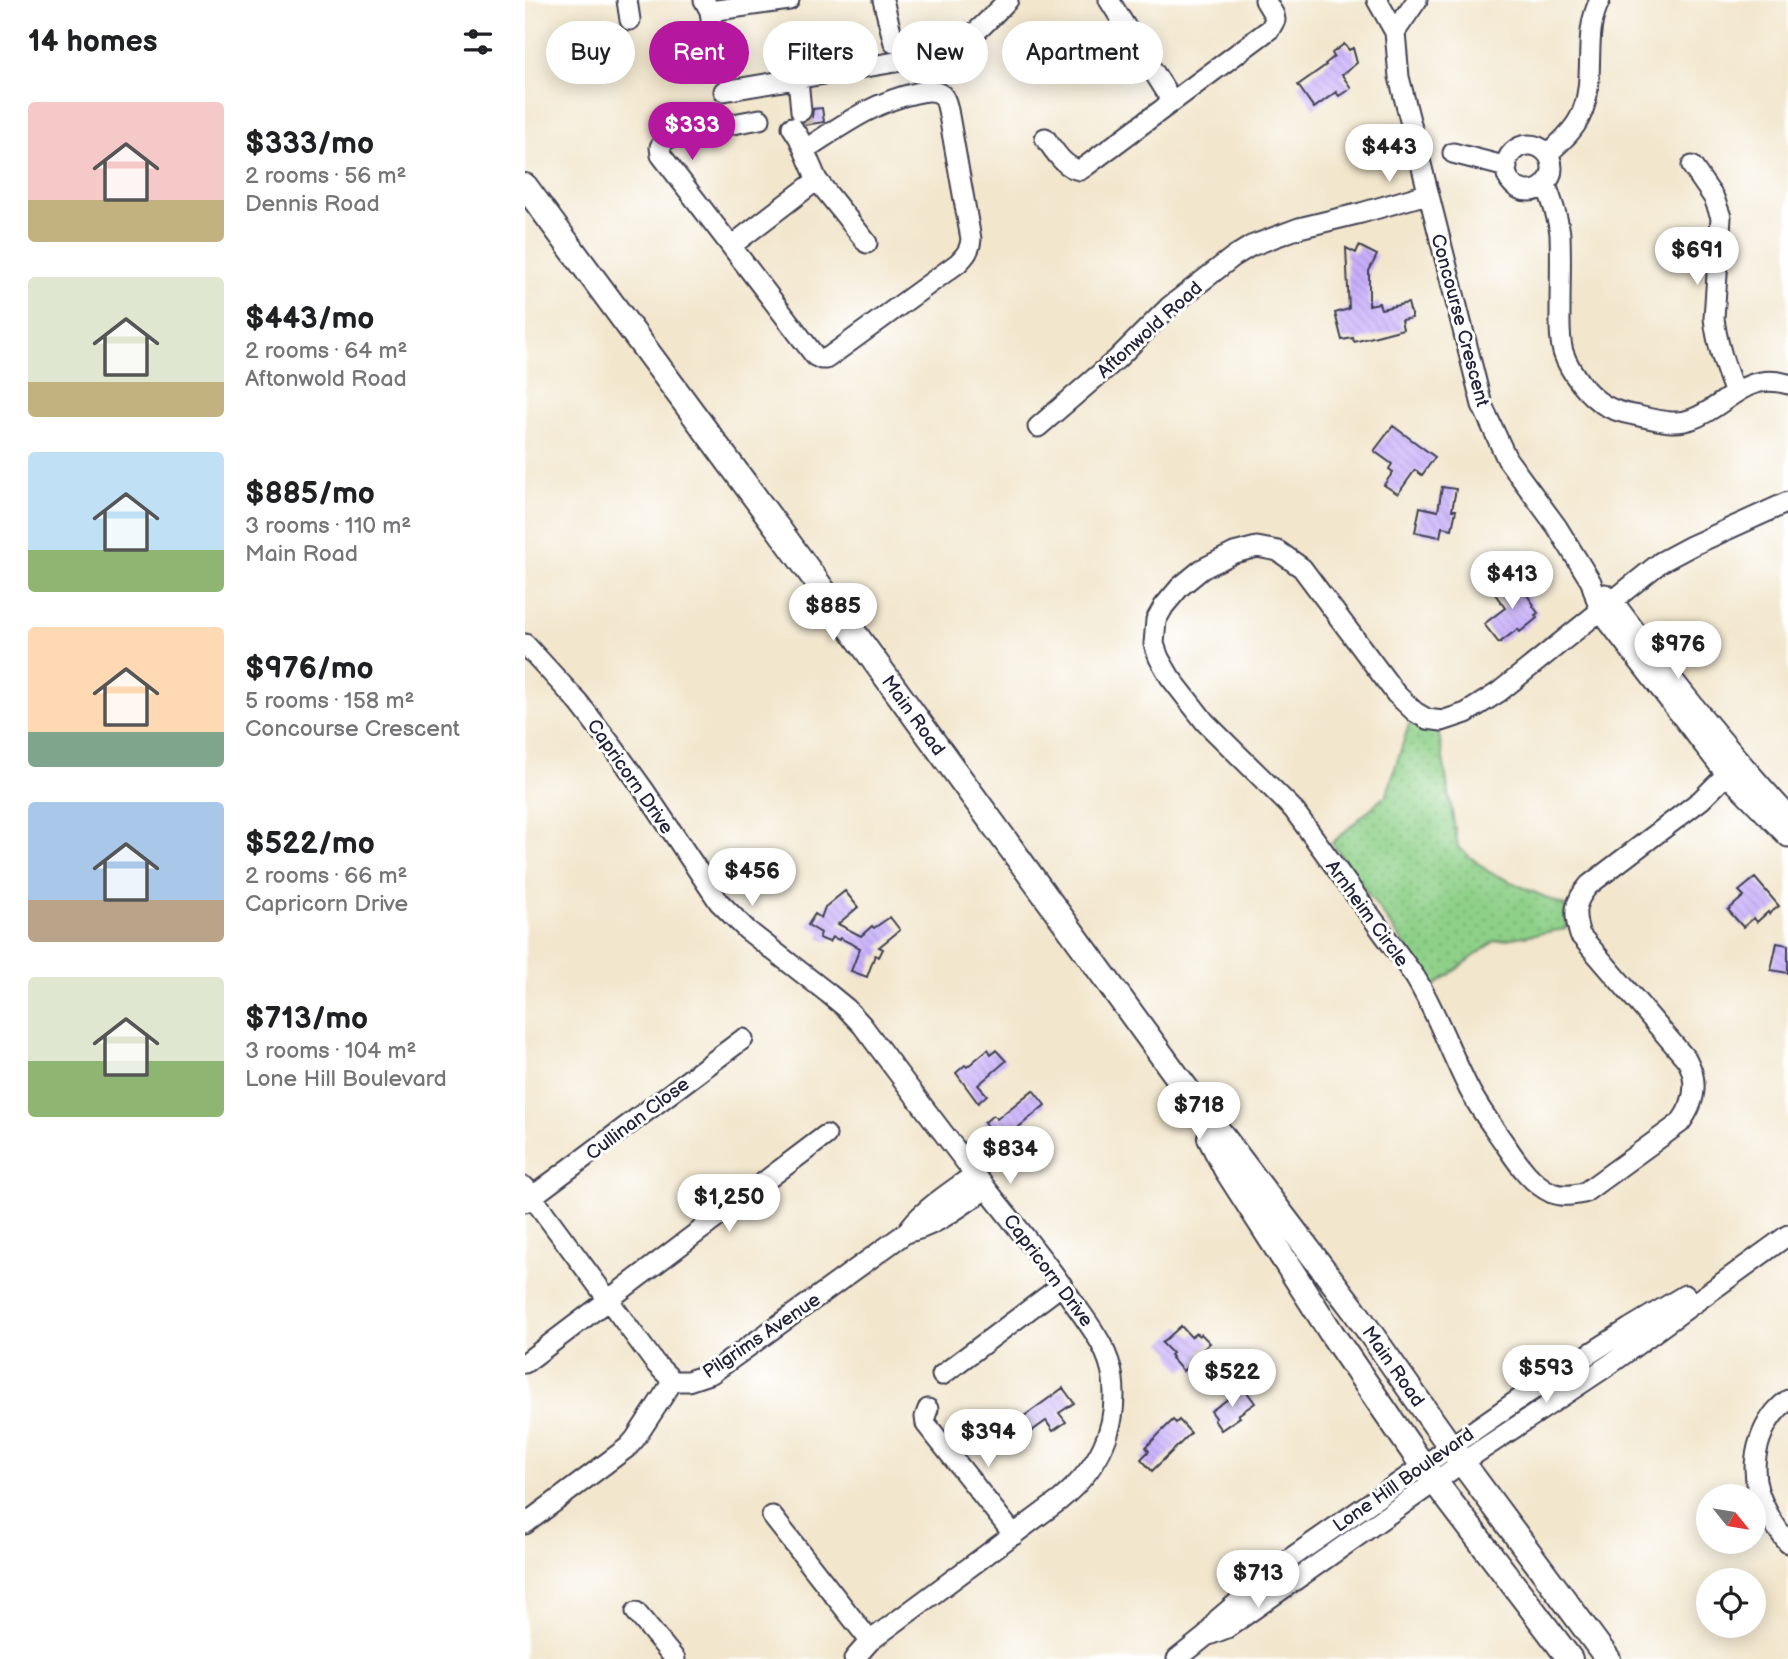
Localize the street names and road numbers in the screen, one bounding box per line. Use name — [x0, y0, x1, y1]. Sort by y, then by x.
street label: Concourse Crescent — [1425, 232, 1494, 409]
street label: Aftonwold Road — [1093, 277, 1207, 383]
street label: Main Road — [876, 671, 950, 760]
street label: Capricorn Drive — [582, 715, 678, 839]
street label: Arnheim Circle — [1320, 856, 1413, 972]
street label: Cullinan Close — [582, 1073, 694, 1166]
street label: Capricorn Drive — [998, 1210, 1098, 1332]
street label: Pilgrims Avenue — [699, 1288, 825, 1384]
street label: Main Road — [1357, 1322, 1429, 1412]
street label: Lone Hill Boulevard — [1329, 1423, 1479, 1537]

